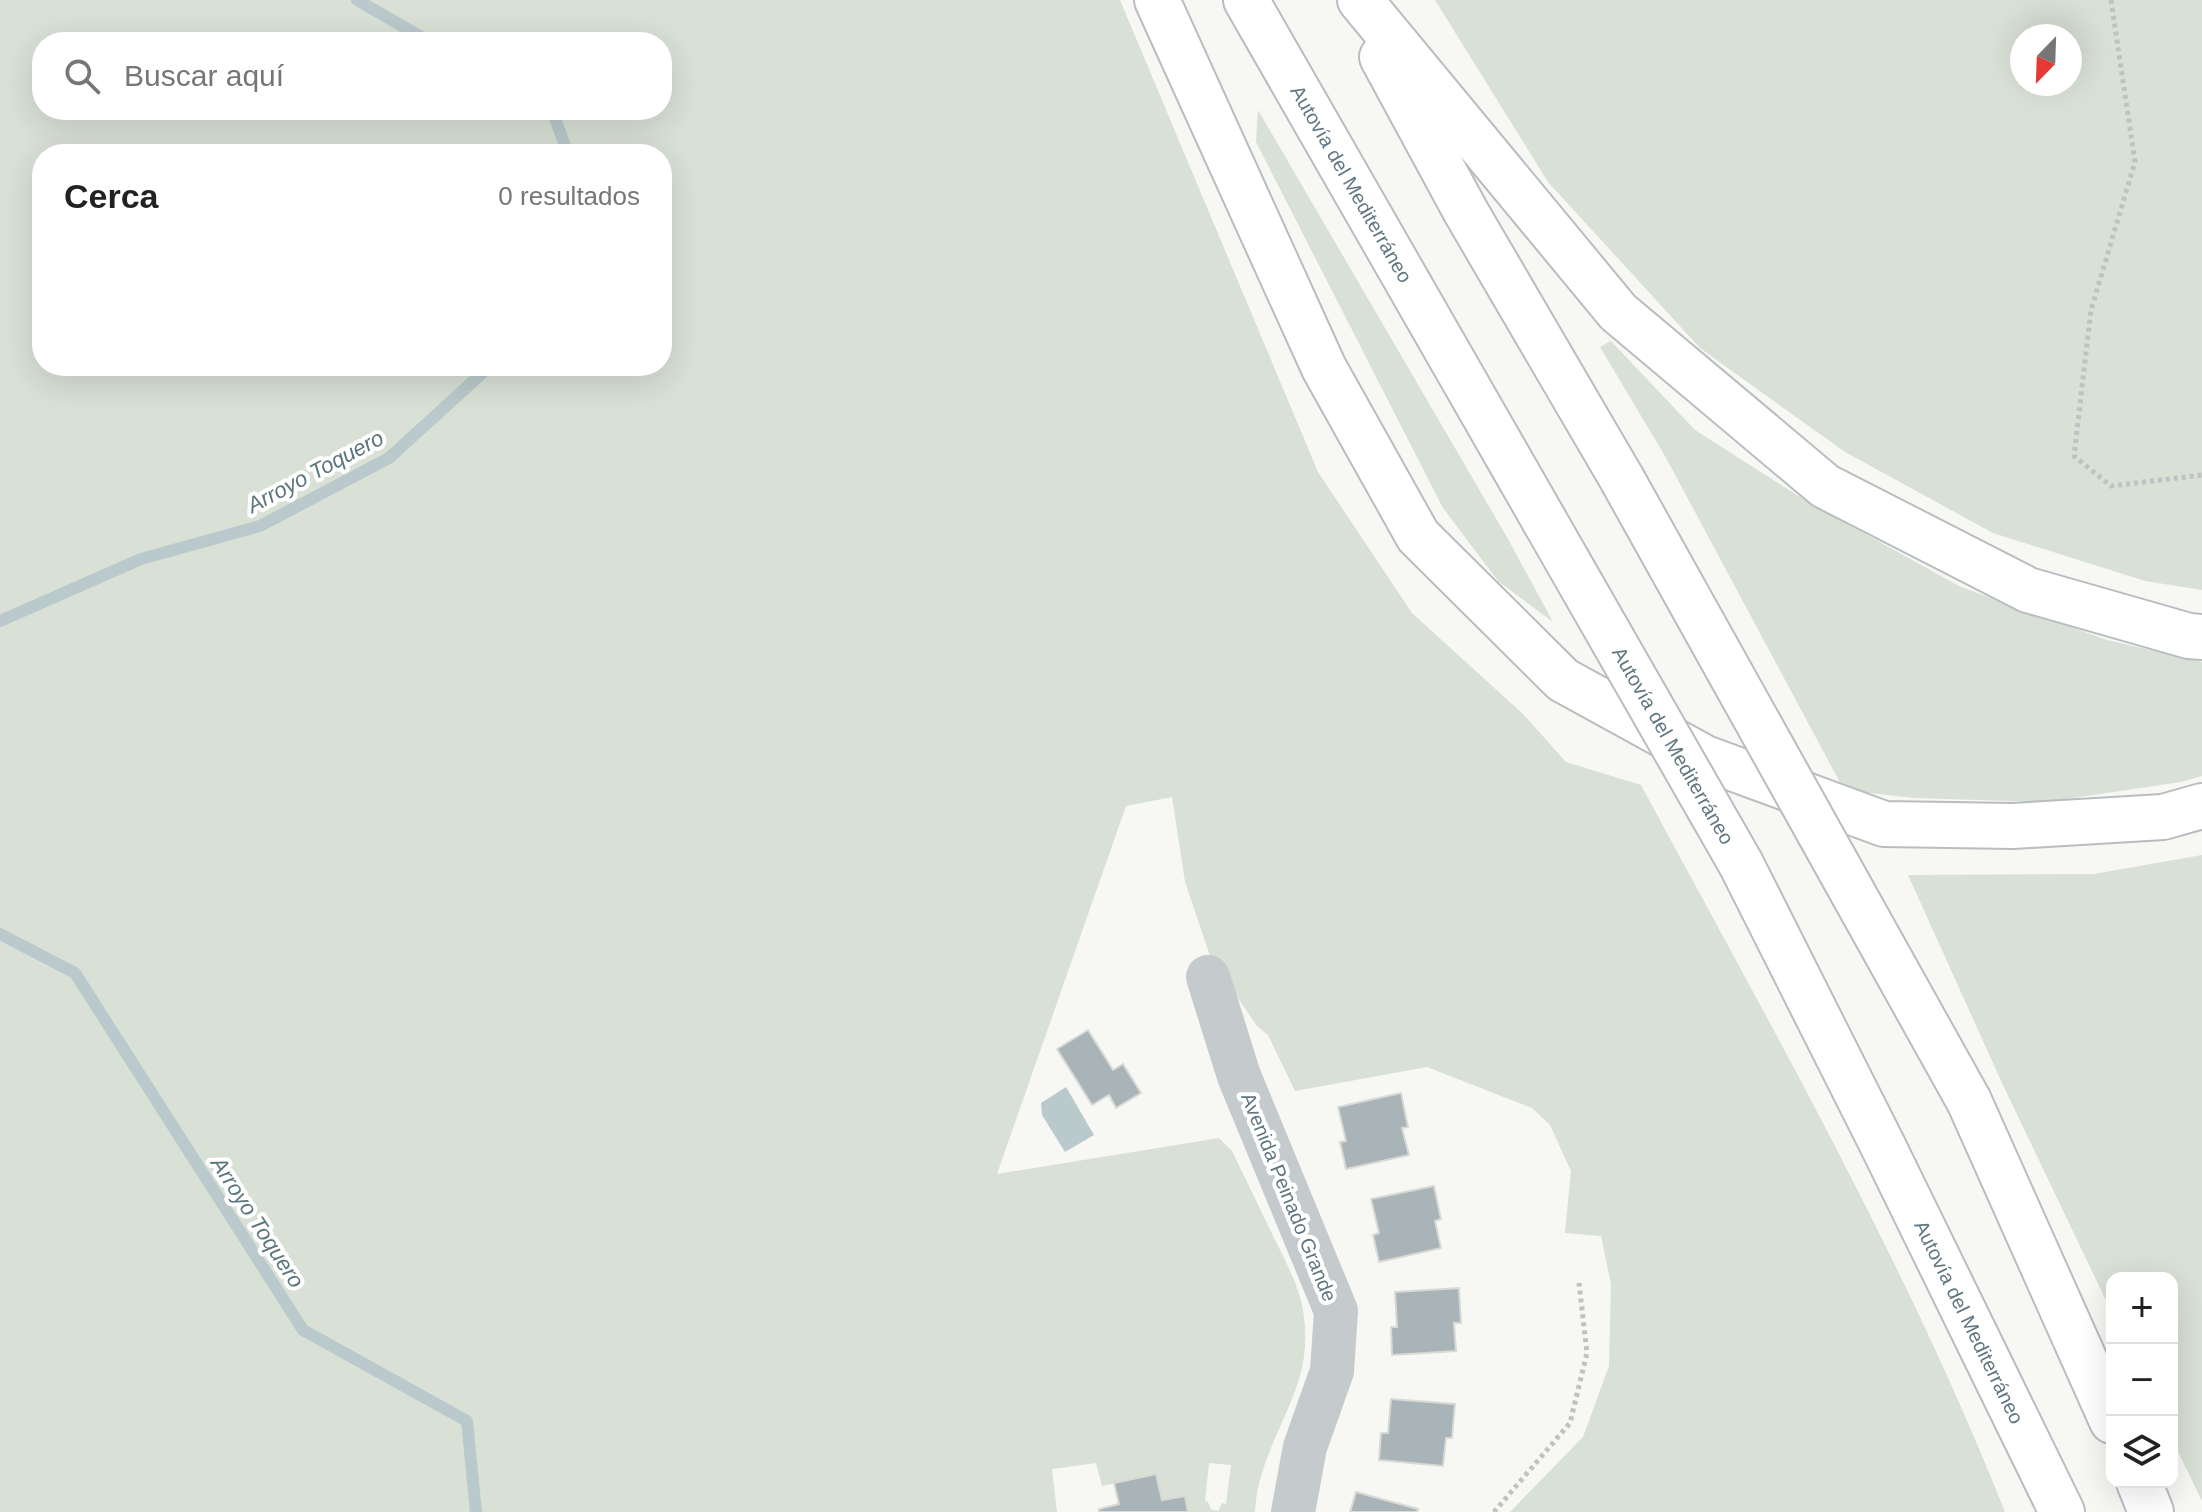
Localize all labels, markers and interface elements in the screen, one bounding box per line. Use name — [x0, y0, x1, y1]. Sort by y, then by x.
north arrow — [2010, 24, 2082, 96]
search box — [32, 32, 672, 120]
icon: search — [60, 54, 104, 98]
text: Buscar aquí — [124, 59, 284, 92]
street label: Autovía del Mediterráneo — [1286, 81, 1417, 286]
text: Cerca — [64, 177, 159, 215]
text: 0 resultados — [498, 181, 640, 211]
water label: Arroyo Toquero — [241, 425, 388, 519]
street label: Autovía del Mediterráneo — [1608, 643, 1738, 848]
street label: Avenida Peinado Grande — [1237, 1089, 1341, 1305]
water label: Arroyo Toquero — [205, 1151, 309, 1292]
street label: Autovía del Mediterráneo — [1910, 1217, 2028, 1427]
map controls — [2106, 1272, 2178, 1488]
button: + — [2106, 1272, 2178, 1344]
button: − — [2106, 1344, 2178, 1416]
button: layers — [2106, 1416, 2178, 1488]

